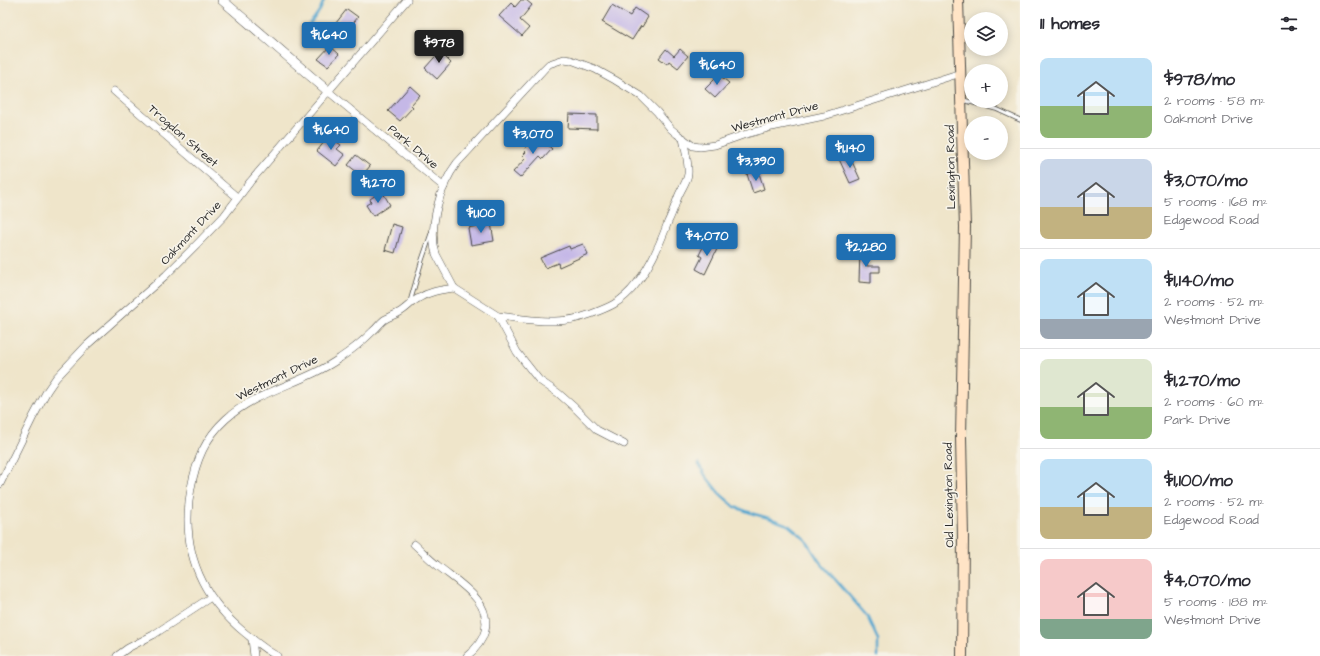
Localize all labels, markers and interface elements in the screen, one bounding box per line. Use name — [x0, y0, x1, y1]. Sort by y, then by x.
map controls — [964, 12, 1008, 160]
button: layers — [964, 12, 1008, 56]
text: 11 homes — [1040, 12, 1100, 36]
icon: filters — [1278, 13, 1300, 35]
pin: $1,640 — [296, 22, 362, 56]
text: $1,640 — [311, 26, 347, 44]
pin: $978 — [415, 30, 463, 64]
text: $978 — [423, 34, 455, 52]
pin: $1,640 — [684, 52, 750, 86]
text: $1,640 — [699, 56, 735, 74]
button: + — [964, 64, 1008, 108]
text: $978/mo — [1164, 68, 1235, 92]
icon: home — [1072, 74, 1120, 122]
text: 2 rooms · 58 m² — [1164, 92, 1265, 110]
street label: Westmont Drive — [730, 97, 821, 137]
street label: Trogdon Street — [144, 101, 222, 172]
text: Oakmont Drive — [1164, 110, 1253, 128]
button: − — [964, 116, 1008, 160]
pin: $1,640 — [298, 117, 364, 151]
text: $1,640 — [313, 121, 349, 139]
street label: Park Drive — [384, 121, 442, 174]
pin: $3,070 — [500, 121, 566, 155]
text: $3,070 — [513, 125, 553, 143]
street label: Lexington Road — [942, 125, 961, 209]
pin: $1,140 — [817, 135, 883, 169]
text: $1,140 — [835, 139, 865, 157]
pin: $3,390 — [723, 148, 789, 182]
text: $3,390 — [737, 152, 775, 170]
text: $3,070/mo — [1164, 169, 1248, 193]
pin: $1,270 — [345, 170, 411, 204]
text: $1,270 — [361, 174, 395, 192]
icon: home — [1072, 175, 1120, 223]
text: 5 rooms · 168 m² — [1164, 193, 1268, 211]
street label: Oakmont Drive — [157, 197, 226, 269]
pin: $1,100 — [448, 200, 514, 234]
text: $1,100 — [466, 204, 496, 222]
text: Edgewood Road — [1164, 211, 1259, 229]
pin: $4,070 — [674, 223, 740, 257]
text: $4,070 — [686, 227, 728, 245]
pin: $2,280 — [833, 234, 899, 268]
text: $2,280 — [845, 238, 887, 256]
text: $1,140/mo — [1164, 269, 1234, 293]
icon: home — [1072, 275, 1120, 323]
text: 2 rooms · 52 m² — [1164, 293, 1264, 311]
text: Westmont Drive — [1164, 311, 1261, 329]
street label: Westmont Drive — [233, 351, 321, 405]
text: $1,270/mo — [1164, 369, 1240, 393]
icon: home — [1072, 375, 1120, 423]
text: 2 rooms · 60 m² — [1164, 393, 1264, 411]
text: Park Drive — [1164, 411, 1231, 429]
street label: Old Lexington Road — [940, 442, 959, 548]
text: $1,100/mo — [1164, 469, 1233, 493]
icon: home — [1072, 475, 1120, 523]
text: 2 rooms · 52 m² — [1164, 493, 1264, 511]
text: Edgewood Road — [1164, 511, 1259, 529]
text: $4,070/mo — [1164, 569, 1251, 593]
icon: home — [1072, 575, 1120, 623]
text: 5 rooms · 188 m² — [1164, 593, 1268, 611]
text: Westmont Drive — [1164, 611, 1261, 629]

